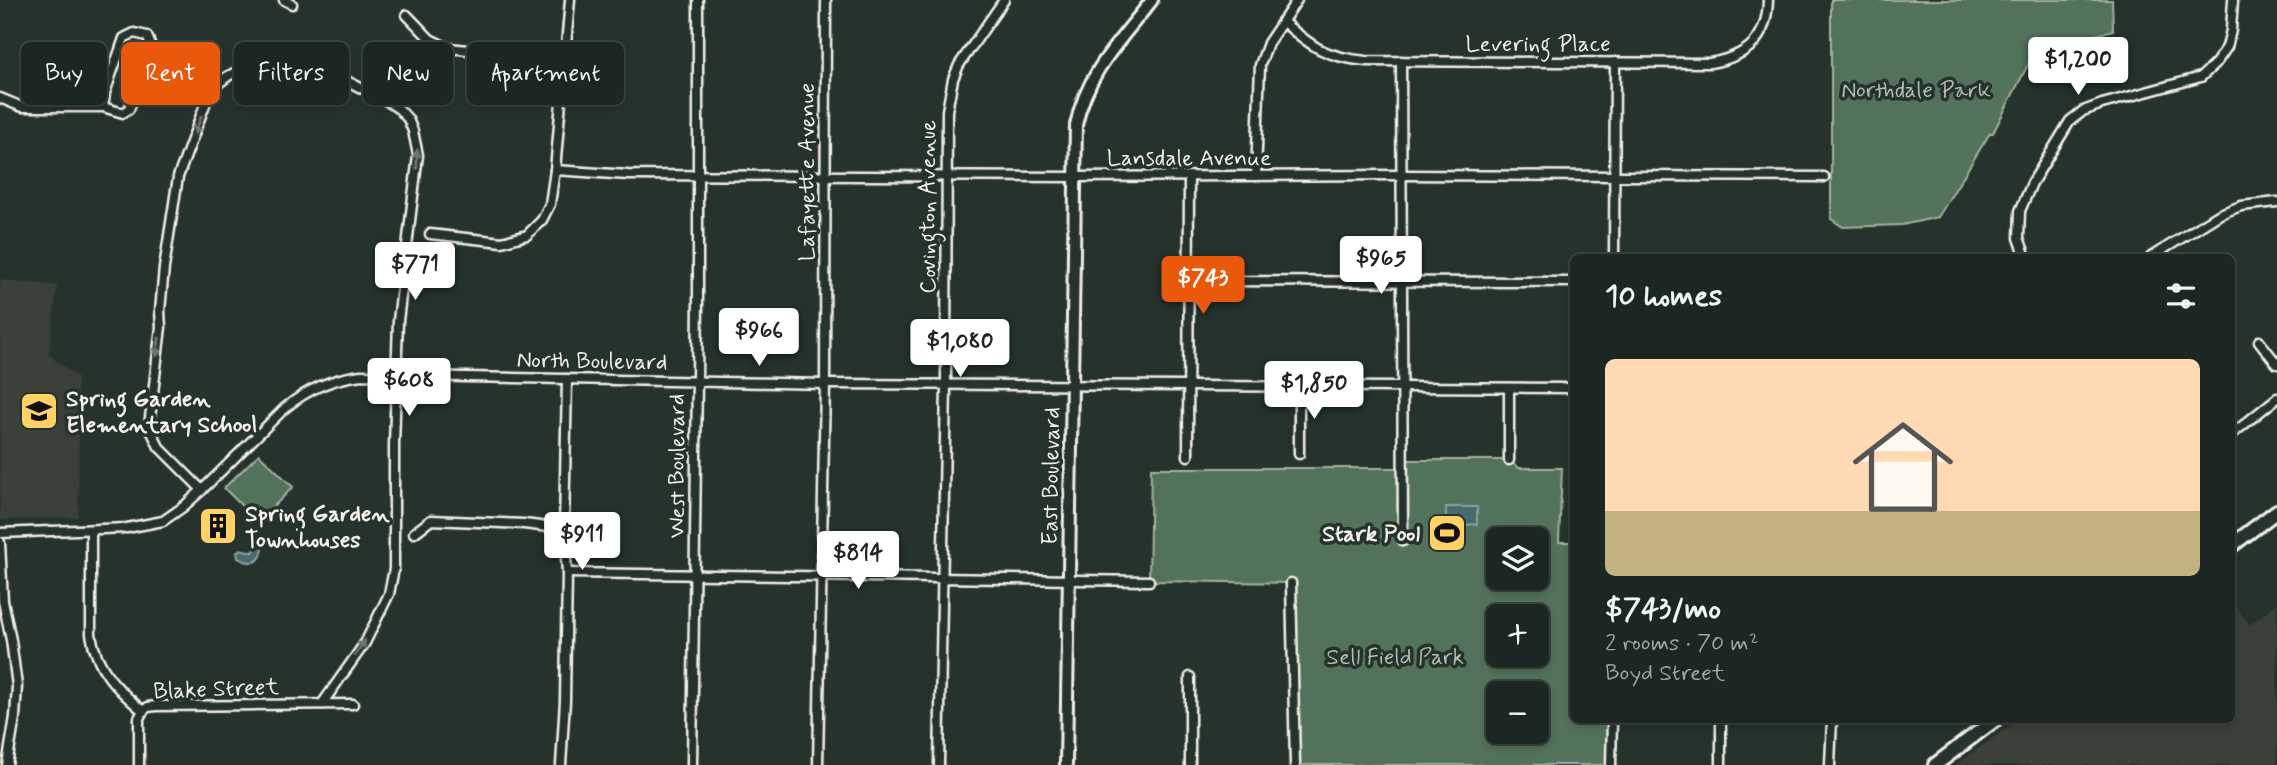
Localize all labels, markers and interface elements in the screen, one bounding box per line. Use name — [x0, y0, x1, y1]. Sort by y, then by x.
street label: Levering Place — [1465, 30, 1611, 62]
pin: $1,200 — [2021, 38, 2135, 97]
chip: Buy — [21, 42, 107, 105]
chip: Rent — [121, 42, 220, 105]
chip: Filters — [234, 42, 349, 105]
chip: New — [363, 42, 453, 105]
chip: Apartment — [467, 42, 624, 105]
text: $1,200 — [2044, 45, 2112, 75]
park label: Northdale Park — [1841, 76, 1991, 106]
street label: Lafayette Avenue — [793, 83, 823, 261]
one-way arrow — [192, 114, 203, 135]
street label: Covington Avenue — [914, 120, 946, 294]
street label: Lansdale Avenue — [1107, 144, 1271, 174]
one-way arrow — [411, 148, 422, 170]
pin: $965 — [1340, 236, 1422, 296]
pin: $771 — [374, 243, 456, 302]
text: $965 — [1356, 244, 1406, 274]
text: $771 — [391, 250, 439, 280]
pin: $743 — [1162, 256, 1244, 316]
text: $743 — [1178, 264, 1228, 294]
text: 10 homes — [1605, 277, 1722, 316]
icon: filters — [2162, 277, 2200, 315]
pin: $966 — [718, 308, 800, 368]
text: $966 — [735, 316, 783, 346]
pin: $1,080 — [903, 320, 1017, 379]
text: $1,080 — [926, 327, 994, 357]
one-way arrow — [153, 336, 164, 358]
street label: North Boulevard — [516, 346, 668, 378]
pin: $608 — [368, 358, 450, 418]
pin: $1,850 — [1257, 362, 1371, 421]
text: $608 — [384, 366, 434, 396]
text: $1,850 — [1280, 369, 1348, 399]
place label: Spring Garden Elementary School — [66, 385, 257, 441]
school or university icon: Spring Garden Elementary School — [18, 390, 60, 432]
street label: West Boulevard — [663, 394, 693, 538]
icon: home — [1840, 404, 1966, 530]
street label: East Boulevard — [1036, 407, 1068, 545]
place label: Spring Garden Townhouses — [245, 500, 390, 556]
building icon: Spring Garden Townhouses — [197, 505, 239, 547]
pin: $911 — [541, 512, 623, 572]
sports icon: Stark Pool — [1426, 512, 1468, 554]
text: $911 — [560, 520, 604, 550]
place label: Stark Pool — [1322, 520, 1420, 550]
map controls — [1486, 527, 1549, 744]
button: layers — [1486, 527, 1549, 590]
pin: $814 — [817, 532, 899, 591]
text: $814 — [833, 539, 883, 569]
text: $743/mo — [1605, 590, 1721, 629]
button: + — [1486, 604, 1549, 667]
text: 2 rooms · 70 m² — [1605, 629, 1759, 659]
one-way arrow — [354, 639, 367, 658]
park label: Sell Field Park — [1326, 643, 1464, 673]
text: Boyd Street — [1605, 659, 1725, 689]
street label: Blake Street — [153, 673, 280, 707]
button: − — [1486, 681, 1549, 744]

